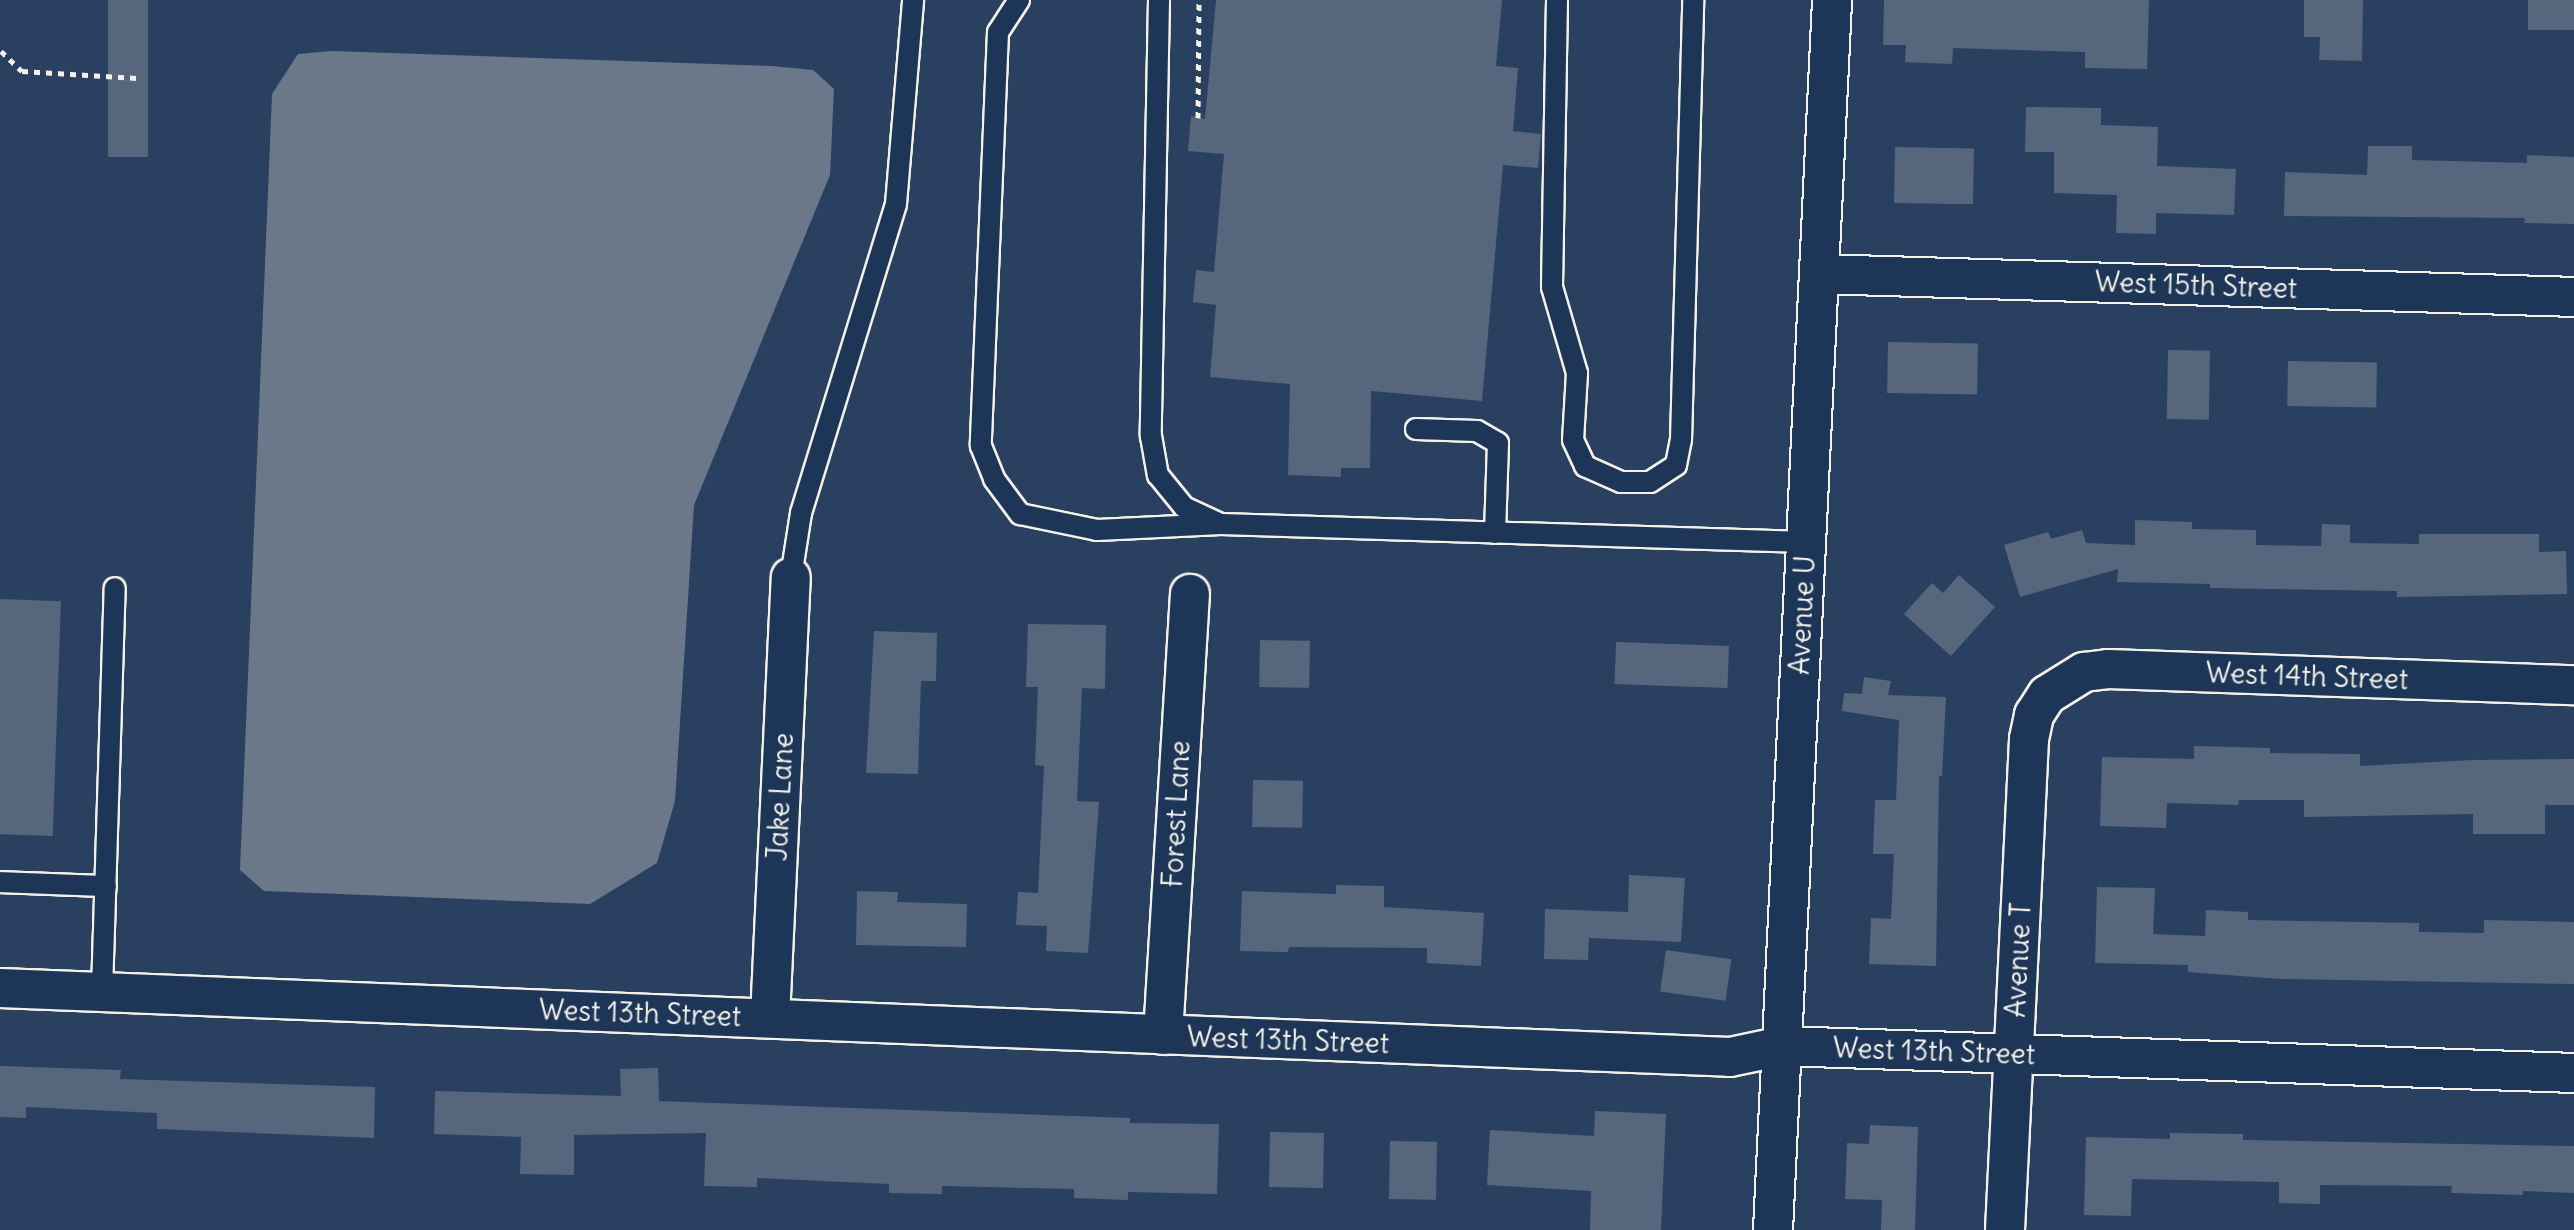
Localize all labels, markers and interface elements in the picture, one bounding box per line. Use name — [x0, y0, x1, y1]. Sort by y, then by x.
street label: West 15th Street — [2094, 265, 2298, 305]
street label: Avenue U — [1782, 554, 1822, 676]
street label: West 14th Street — [2205, 656, 2409, 696]
street label: Jake Lane — [760, 732, 800, 862]
street label: Forest Lane — [1155, 740, 1197, 888]
street label: Avenue T — [1998, 902, 2038, 1018]
street label: West 13th Street — [538, 993, 742, 1033]
street label: West 13th Street — [1186, 1020, 1390, 1060]
street label: West 13th Street — [1832, 1031, 2036, 1071]

